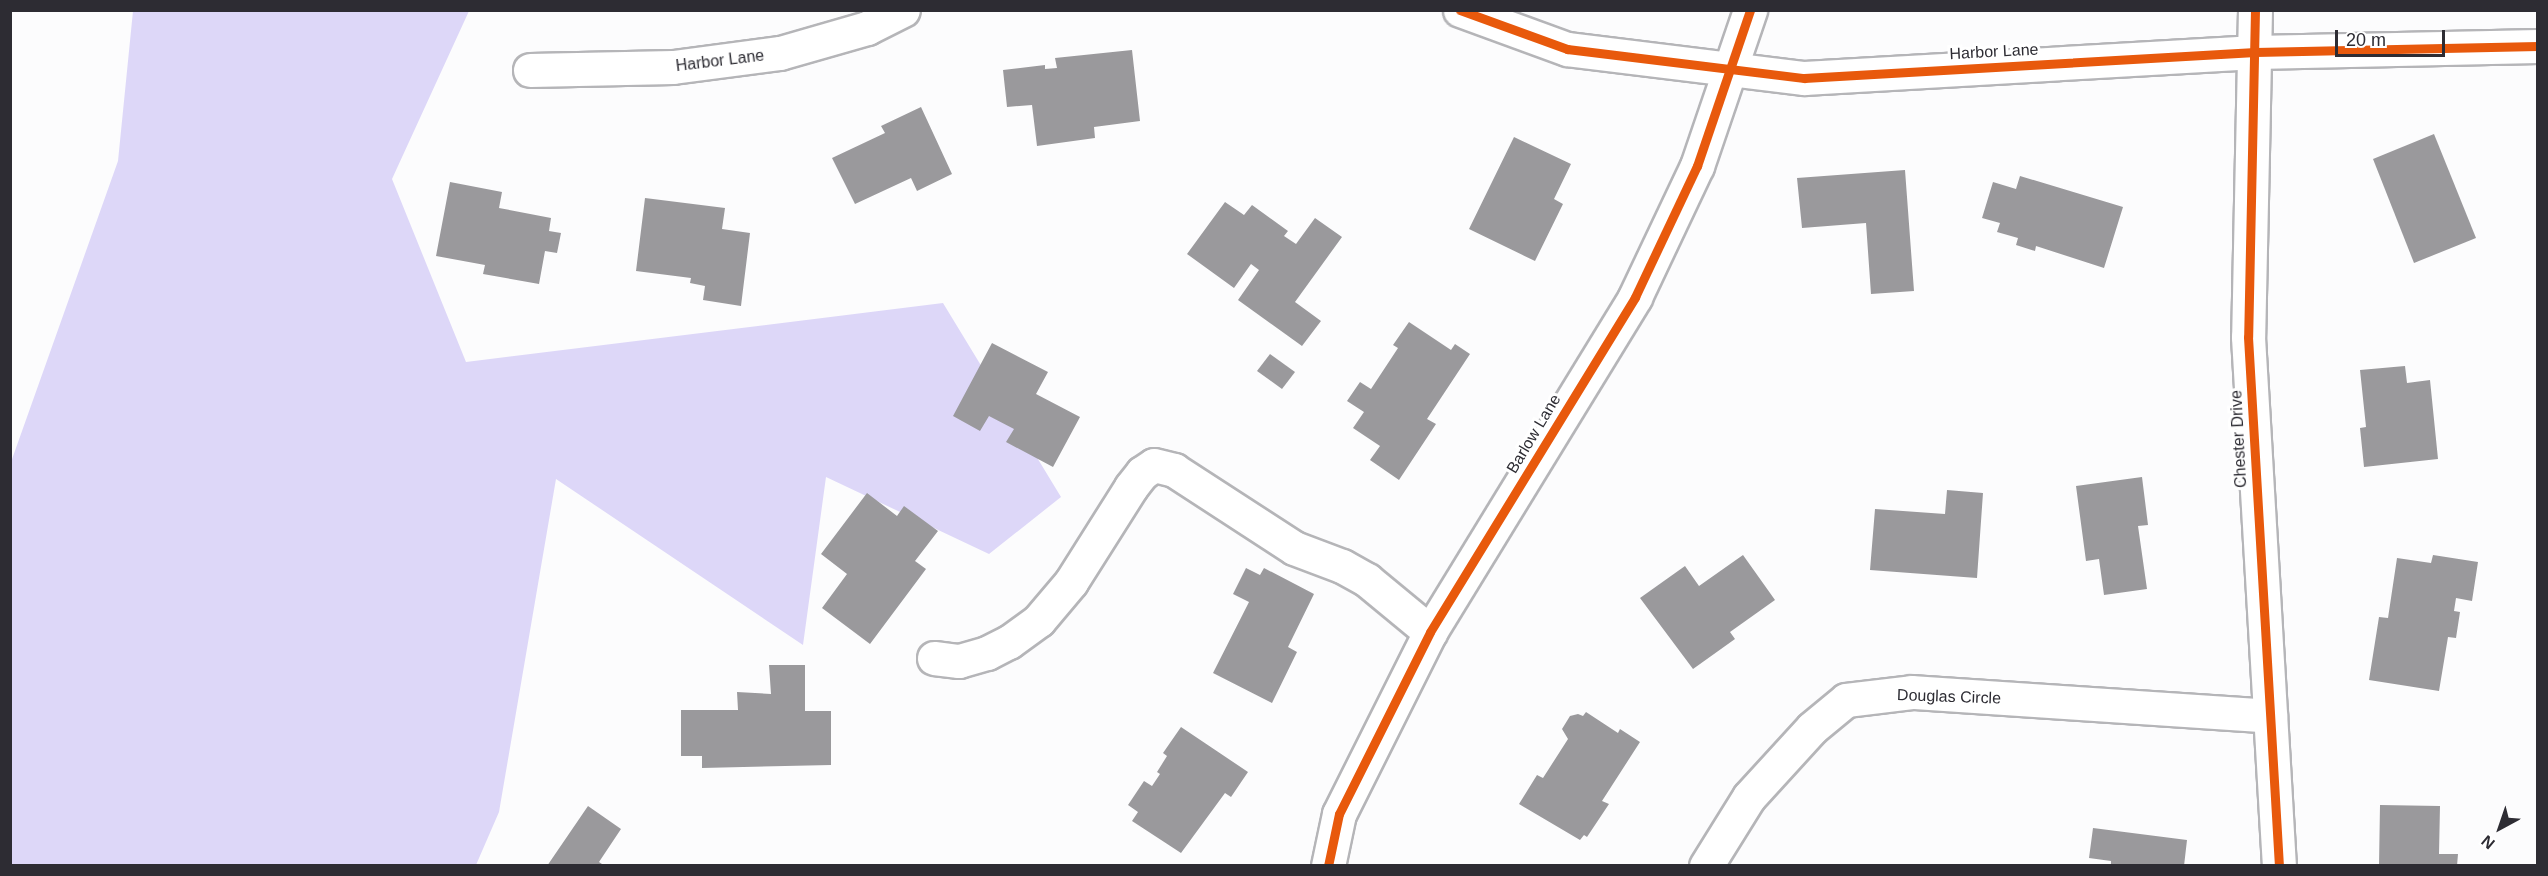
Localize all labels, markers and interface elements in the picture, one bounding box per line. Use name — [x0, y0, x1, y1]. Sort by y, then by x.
scale bar — [2338, 18, 2448, 56]
text: 20 m — [2346, 30, 2386, 50]
street label: Harbor Lane — [1949, 40, 2039, 64]
street label: Harbor Lane — [675, 46, 765, 76]
street label: Chester Drive — [2227, 390, 2251, 488]
street label: Barlow Lane — [1503, 391, 1565, 477]
street label: Douglas Circle — [1897, 686, 2001, 708]
north arrow — [2470, 798, 2530, 858]
text: N — [2478, 832, 2498, 852]

